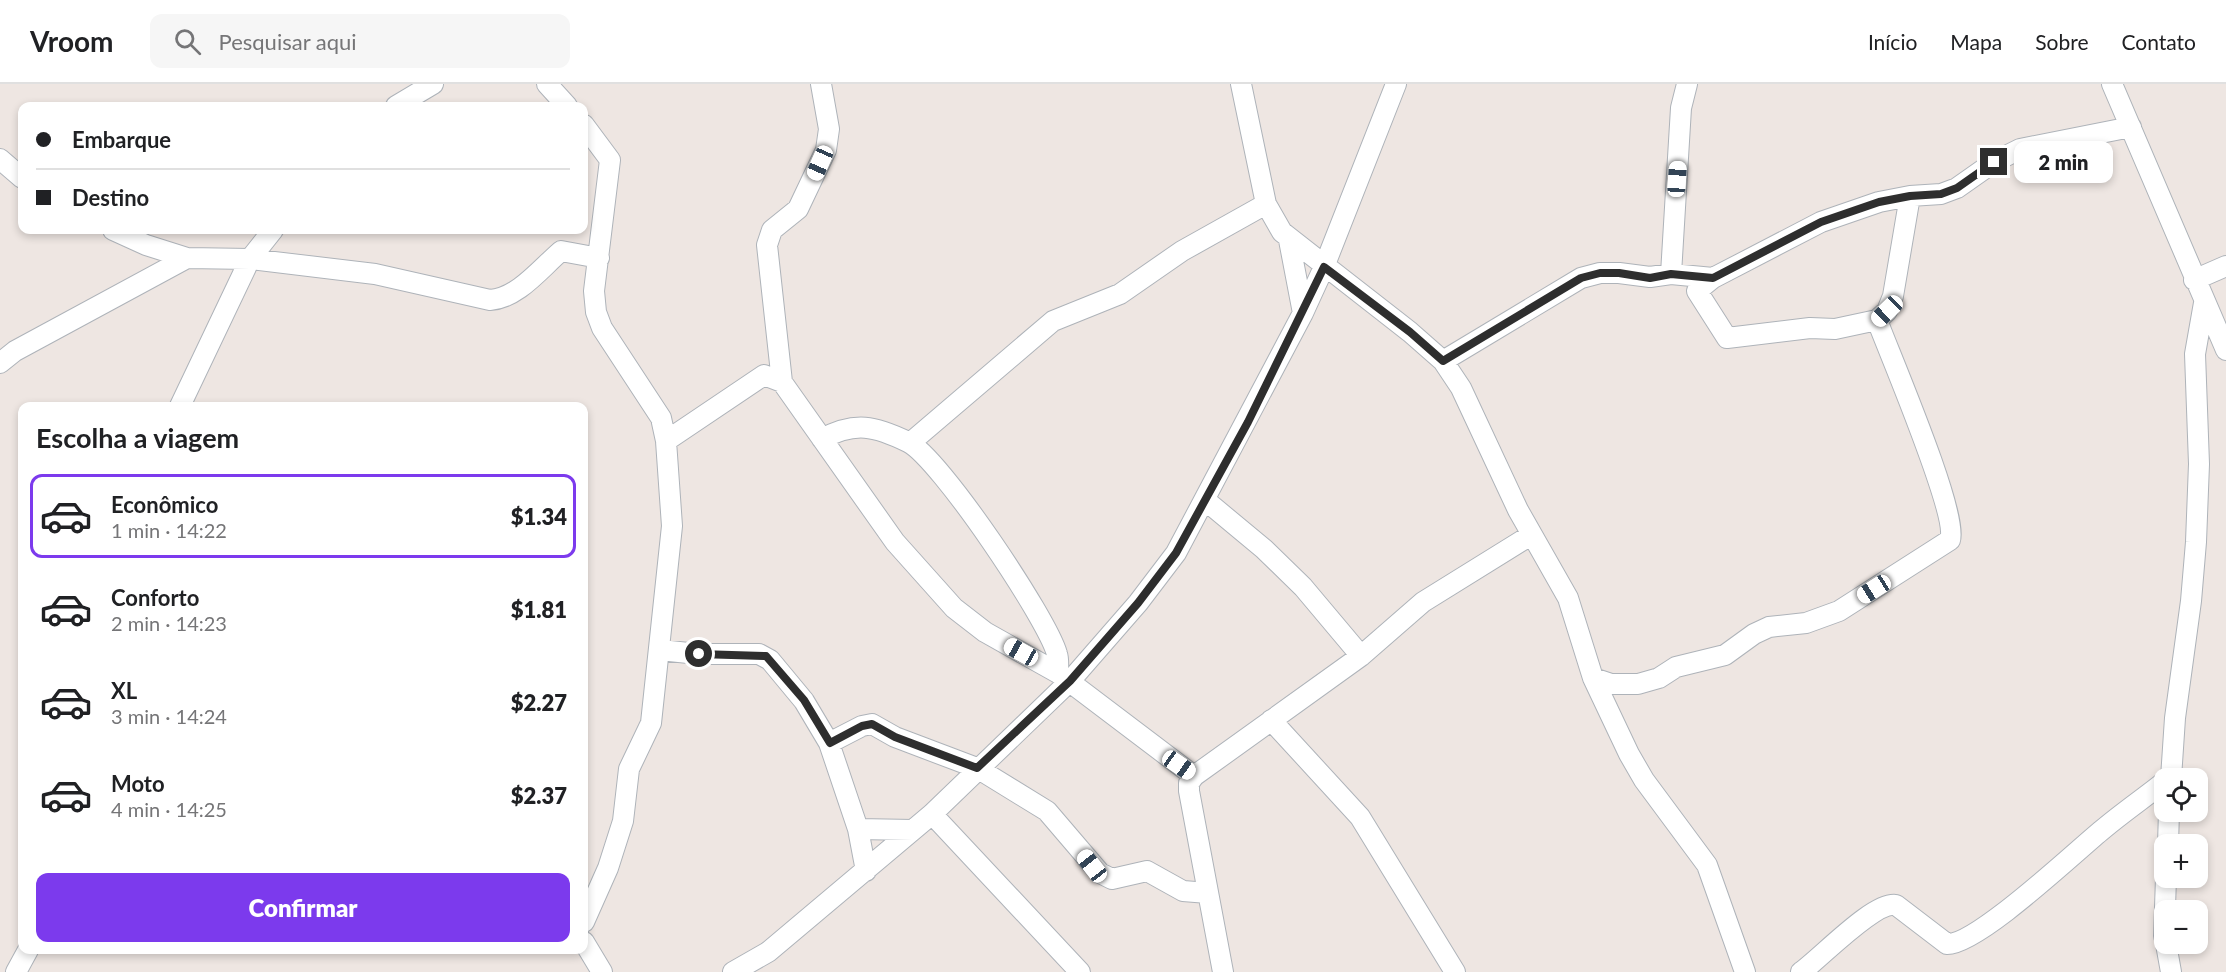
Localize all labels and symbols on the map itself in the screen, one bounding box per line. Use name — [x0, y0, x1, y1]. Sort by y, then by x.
callout: 2 min — [2015, 141, 2114, 183]
car — [804, 143, 836, 183]
route end — [1980, 148, 2007, 175]
car — [1667, 160, 1687, 198]
car — [1868, 292, 1906, 330]
car — [1854, 572, 1894, 606]
car — [1001, 635, 1041, 669]
route start — [685, 640, 712, 667]
car — [1159, 747, 1199, 783]
car — [1074, 846, 1110, 886]

